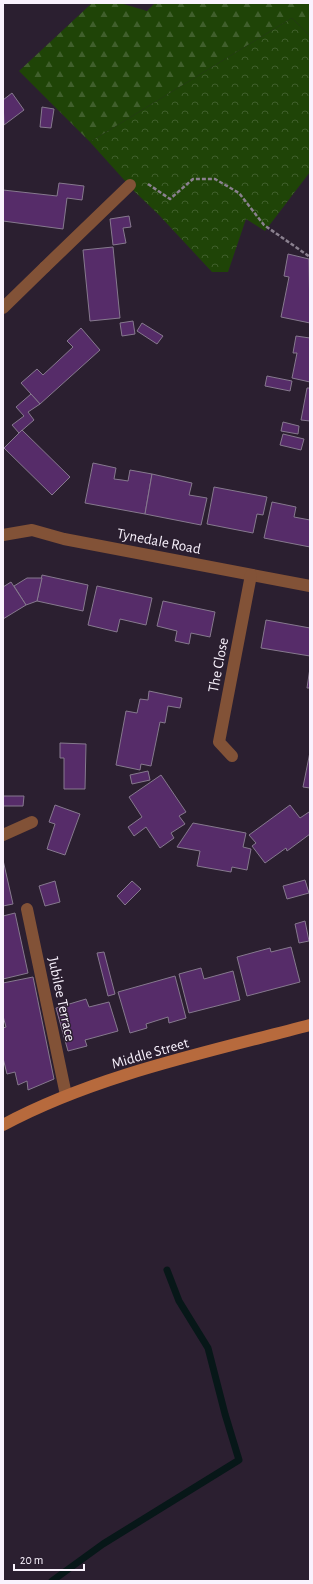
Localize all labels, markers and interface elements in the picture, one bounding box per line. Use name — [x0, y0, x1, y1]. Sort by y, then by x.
street label: Tynedale Road — [116, 526, 202, 557]
street label: The Close — [206, 636, 231, 694]
street label: Jubilee Terrace — [45, 956, 78, 1043]
street label: Middle Street — [110, 1035, 191, 1072]
scale bar — [14, 1546, 84, 1572]
text: 20 m — [20, 1554, 43, 1566]

